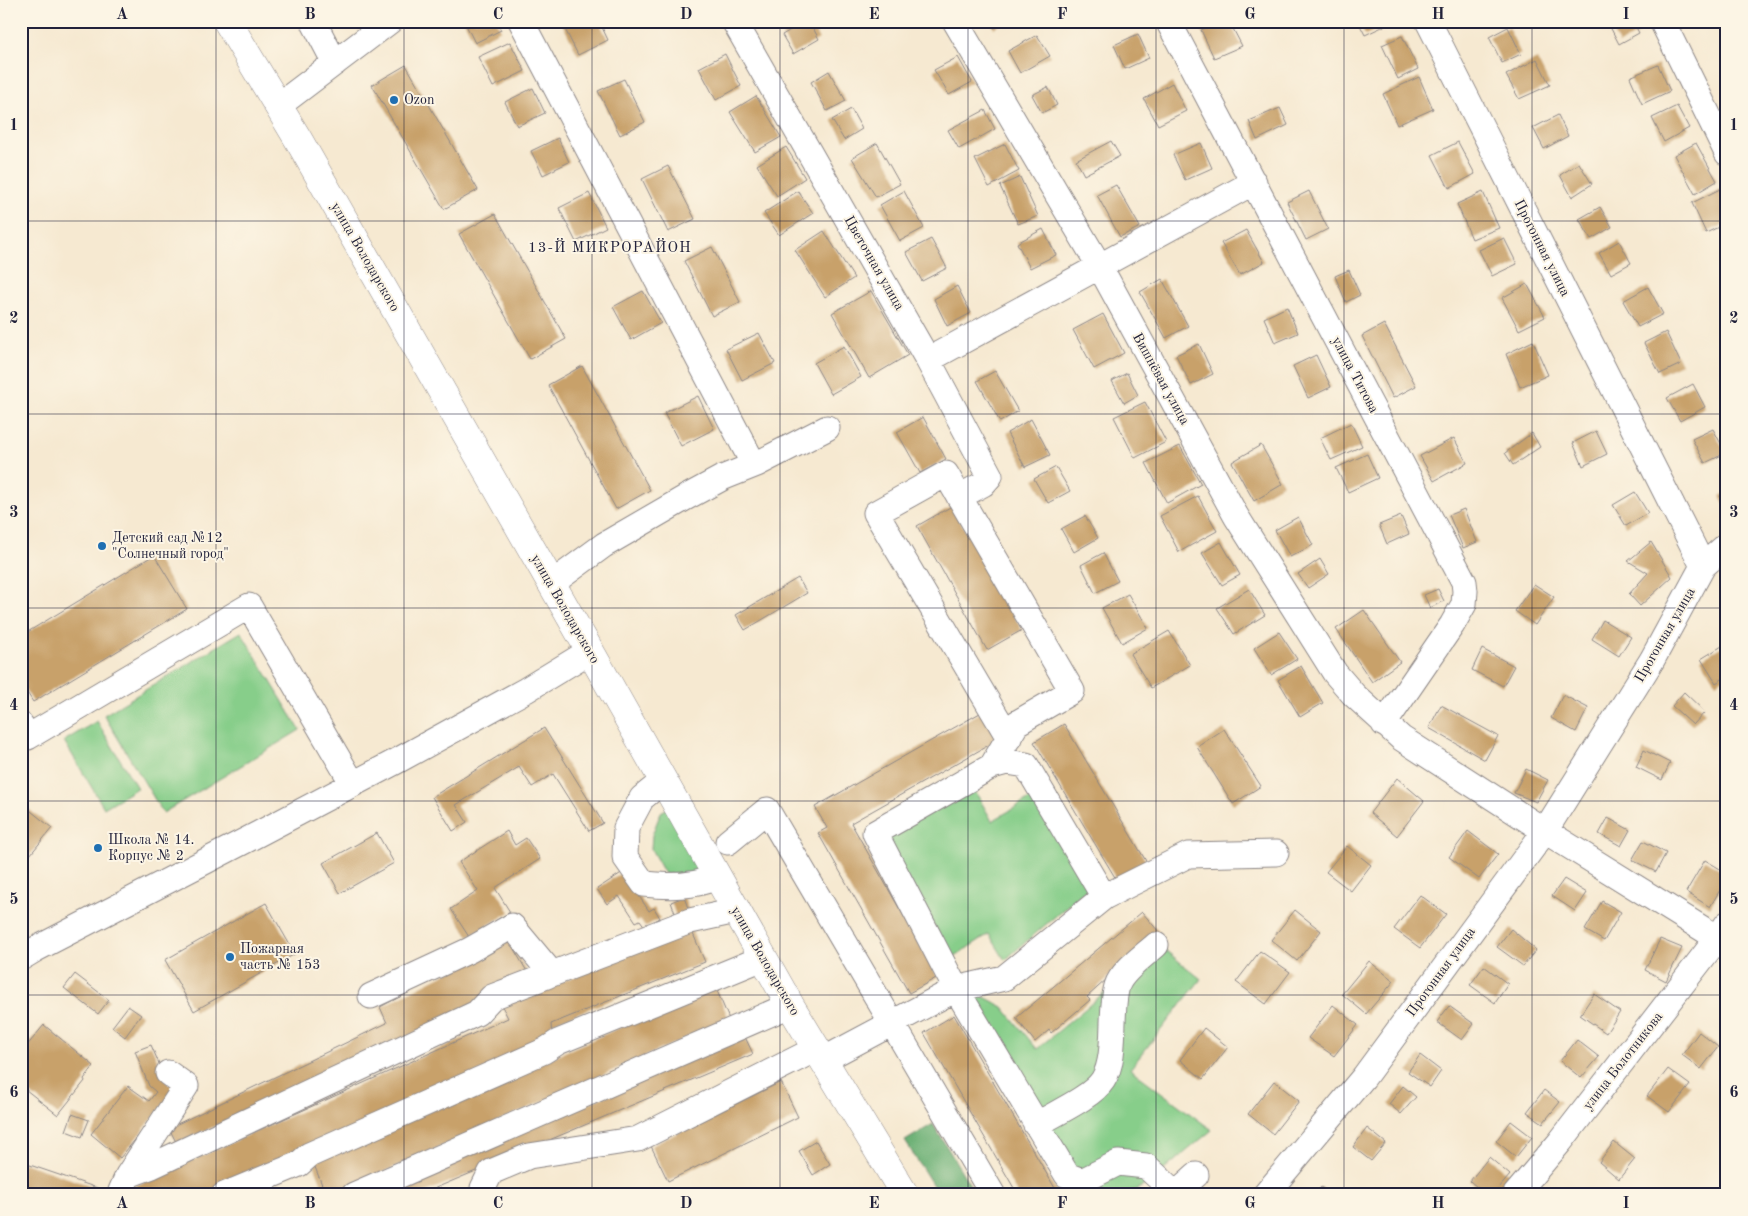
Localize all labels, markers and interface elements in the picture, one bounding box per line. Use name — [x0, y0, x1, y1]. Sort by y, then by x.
text: A — [116, 7, 128, 23]
text: B — [304, 7, 316, 23]
text: C — [493, 7, 503, 23]
text: D — [680, 7, 692, 23]
text: E — [868, 7, 880, 23]
text: F — [1057, 7, 1068, 23]
text: G — [1244, 7, 1256, 23]
text: H — [1431, 7, 1445, 23]
text: I — [1622, 7, 1630, 23]
place label: Ozon — [404, 93, 435, 107]
marker: Ozon — [388, 94, 400, 106]
text: 1 — [9, 118, 19, 134]
text: 1 — [1729, 118, 1739, 134]
street label: Прогонная улица — [1512, 197, 1573, 299]
street label: улица Володарского — [328, 200, 402, 314]
street label: Цветочная улица — [841, 213, 907, 313]
district label: 13-Й МИКРОРАЙОН — [528, 237, 692, 256]
text: 2 — [9, 311, 19, 327]
text: 2 — [1729, 311, 1739, 327]
street label: Вишнёвая улица — [1130, 331, 1192, 427]
street label: улица Титова — [1329, 334, 1381, 416]
text: 3 — [9, 505, 19, 521]
text: 3 — [1729, 505, 1739, 521]
place label: Детский сад №12 "Солнечный город" — [112, 531, 229, 561]
marker: Детский сад №12 "Солнечный город" — [96, 540, 108, 552]
street label: улица Володарского — [528, 552, 602, 666]
street label: Прогонная улица — [1632, 585, 1698, 685]
text: 4 — [9, 698, 19, 714]
text: 4 — [1729, 698, 1739, 714]
place label: Школа № 14. Корпус № 2 — [108, 833, 194, 863]
marker: Школа № 14. Корпус № 2 — [92, 842, 104, 854]
text: 5 — [9, 892, 19, 908]
text: 5 — [1729, 892, 1739, 908]
street label: улица Володарского — [728, 904, 802, 1018]
street label: Прогонная улица — [1404, 925, 1478, 1019]
place label: Пожарная часть № 153 — [240, 942, 320, 972]
marker: Пожарная часть № 153 — [224, 951, 236, 963]
street label: улица Болотникова — [1581, 1009, 1666, 1113]
text: 6 — [9, 1085, 19, 1101]
text: 6 — [1729, 1085, 1739, 1101]
text: A — [116, 1196, 128, 1212]
text: B — [304, 1196, 316, 1212]
text: C — [493, 1196, 503, 1212]
text: D — [680, 1196, 692, 1212]
text: E — [868, 1196, 880, 1212]
text: F — [1057, 1196, 1068, 1212]
text: G — [1244, 1196, 1256, 1212]
text: H — [1431, 1196, 1445, 1212]
text: I — [1622, 1196, 1630, 1212]

